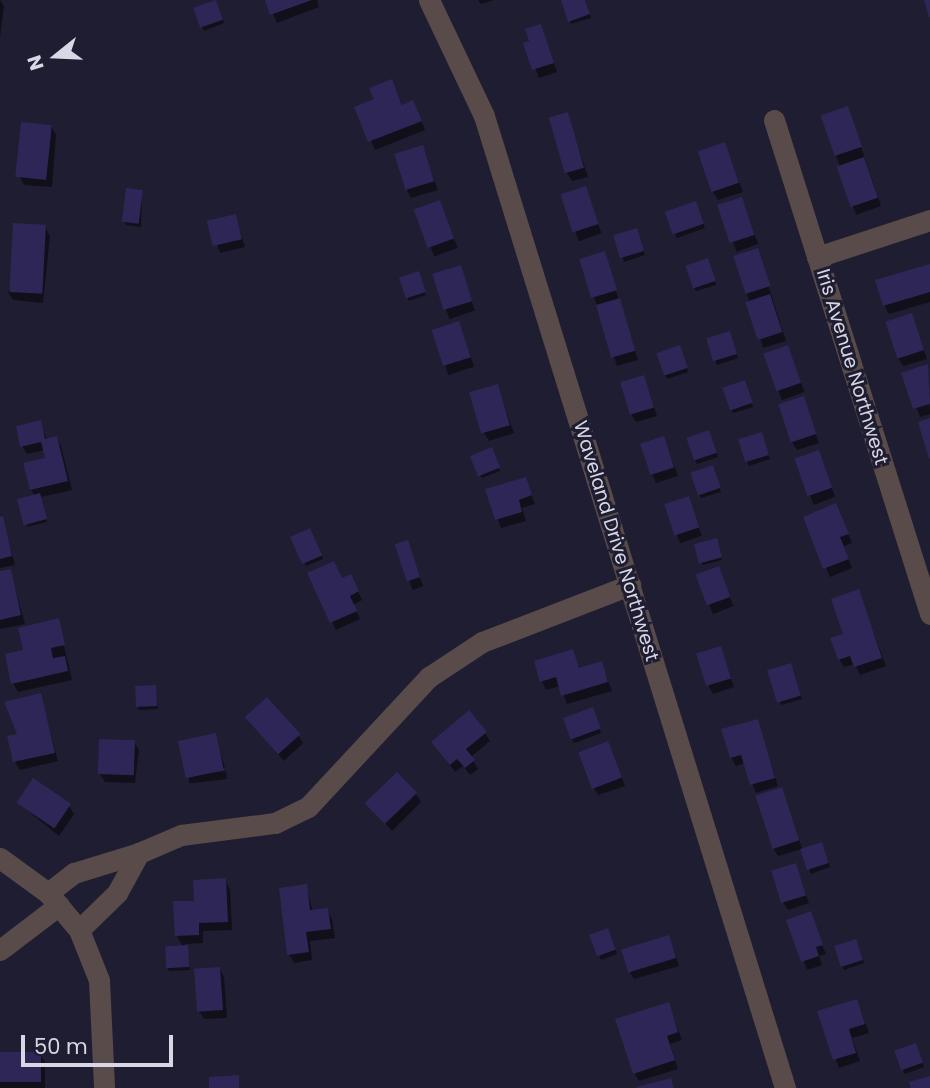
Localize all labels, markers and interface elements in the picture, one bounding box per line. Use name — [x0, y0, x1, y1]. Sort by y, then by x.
north arrow — [21, 21, 91, 91]
text: N — [21, 52, 51, 74]
street label: Iris Avenue Northwest — [811, 266, 893, 468]
street label: Waveland Drive Northwest — [569, 418, 663, 664]
scale bar — [24, 1021, 177, 1066]
text: 50 m — [34, 1032, 88, 1061]

